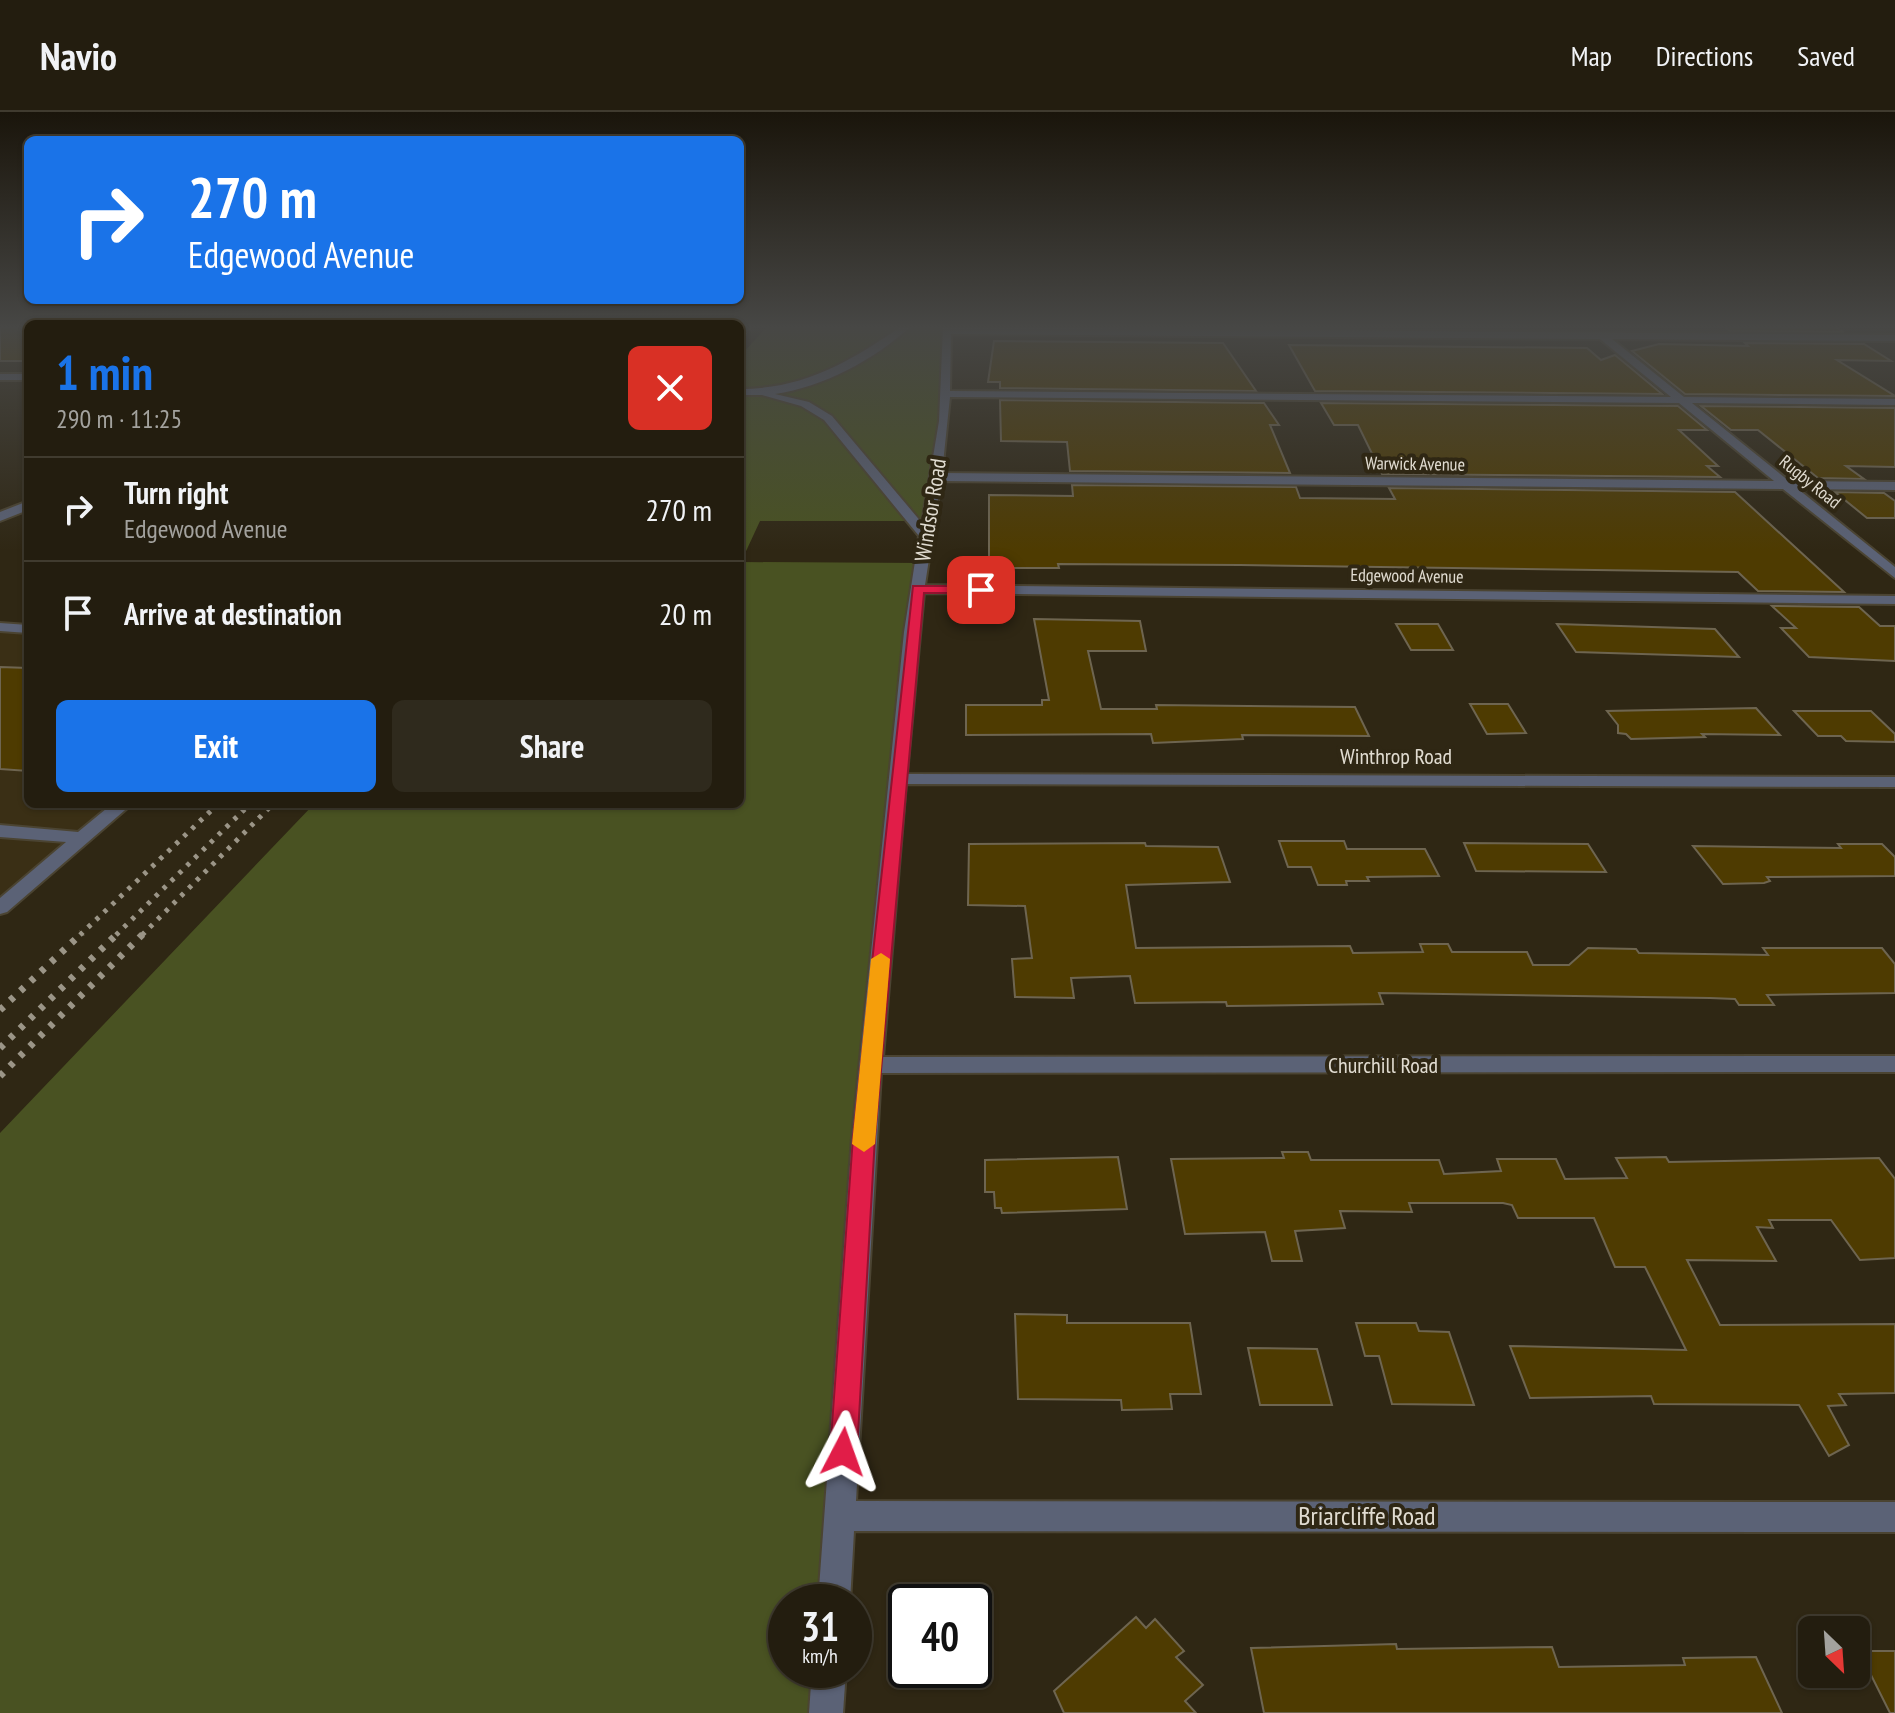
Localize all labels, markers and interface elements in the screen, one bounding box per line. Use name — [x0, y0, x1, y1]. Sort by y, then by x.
text: Navio — [40, 31, 117, 80]
text: Map — [1571, 37, 1612, 74]
text: Directions — [1656, 37, 1753, 74]
text: Saved — [1797, 37, 1855, 74]
text: 270 m — [188, 161, 317, 233]
icon: right — [56, 168, 160, 272]
text: Edgewood Avenue — [188, 231, 414, 278]
text: 1 min — [56, 341, 153, 403]
button: close — [628, 346, 712, 430]
text: 290 m · 11:25 — [56, 402, 182, 435]
street label: Rugby Road — [1775, 450, 1846, 513]
street label: Warwick Avenue — [1365, 451, 1465, 476]
street label: Windsor Road — [908, 456, 952, 564]
text: Turn right — [124, 473, 228, 512]
icon: right — [56, 487, 100, 531]
text: 270 m — [646, 490, 712, 529]
text: Edgewood Avenue — [124, 512, 288, 545]
pin — [947, 556, 1015, 624]
street label: Edgewood Avenue — [1350, 563, 1464, 588]
icon: arrive — [959, 568, 1003, 612]
icon: arrive — [56, 591, 100, 635]
text: Arrive at destination — [124, 594, 342, 633]
text: 20 m — [659, 594, 712, 633]
button: Exit — [56, 700, 376, 792]
button: Share — [392, 700, 712, 792]
street label: Winthrop Road — [1340, 742, 1452, 770]
street label: Churchill Road — [1328, 1051, 1438, 1079]
position arrow — [801, 1410, 885, 1494]
street label: Briarcliffe Road — [1298, 1499, 1436, 1532]
speed limit sign: 40 — [888, 1584, 992, 1688]
text: 31 — [801, 1600, 839, 1652]
north arrow — [1798, 1616, 1870, 1688]
map controls — [1798, 1616, 1870, 1688]
text: km/h — [802, 1643, 838, 1669]

